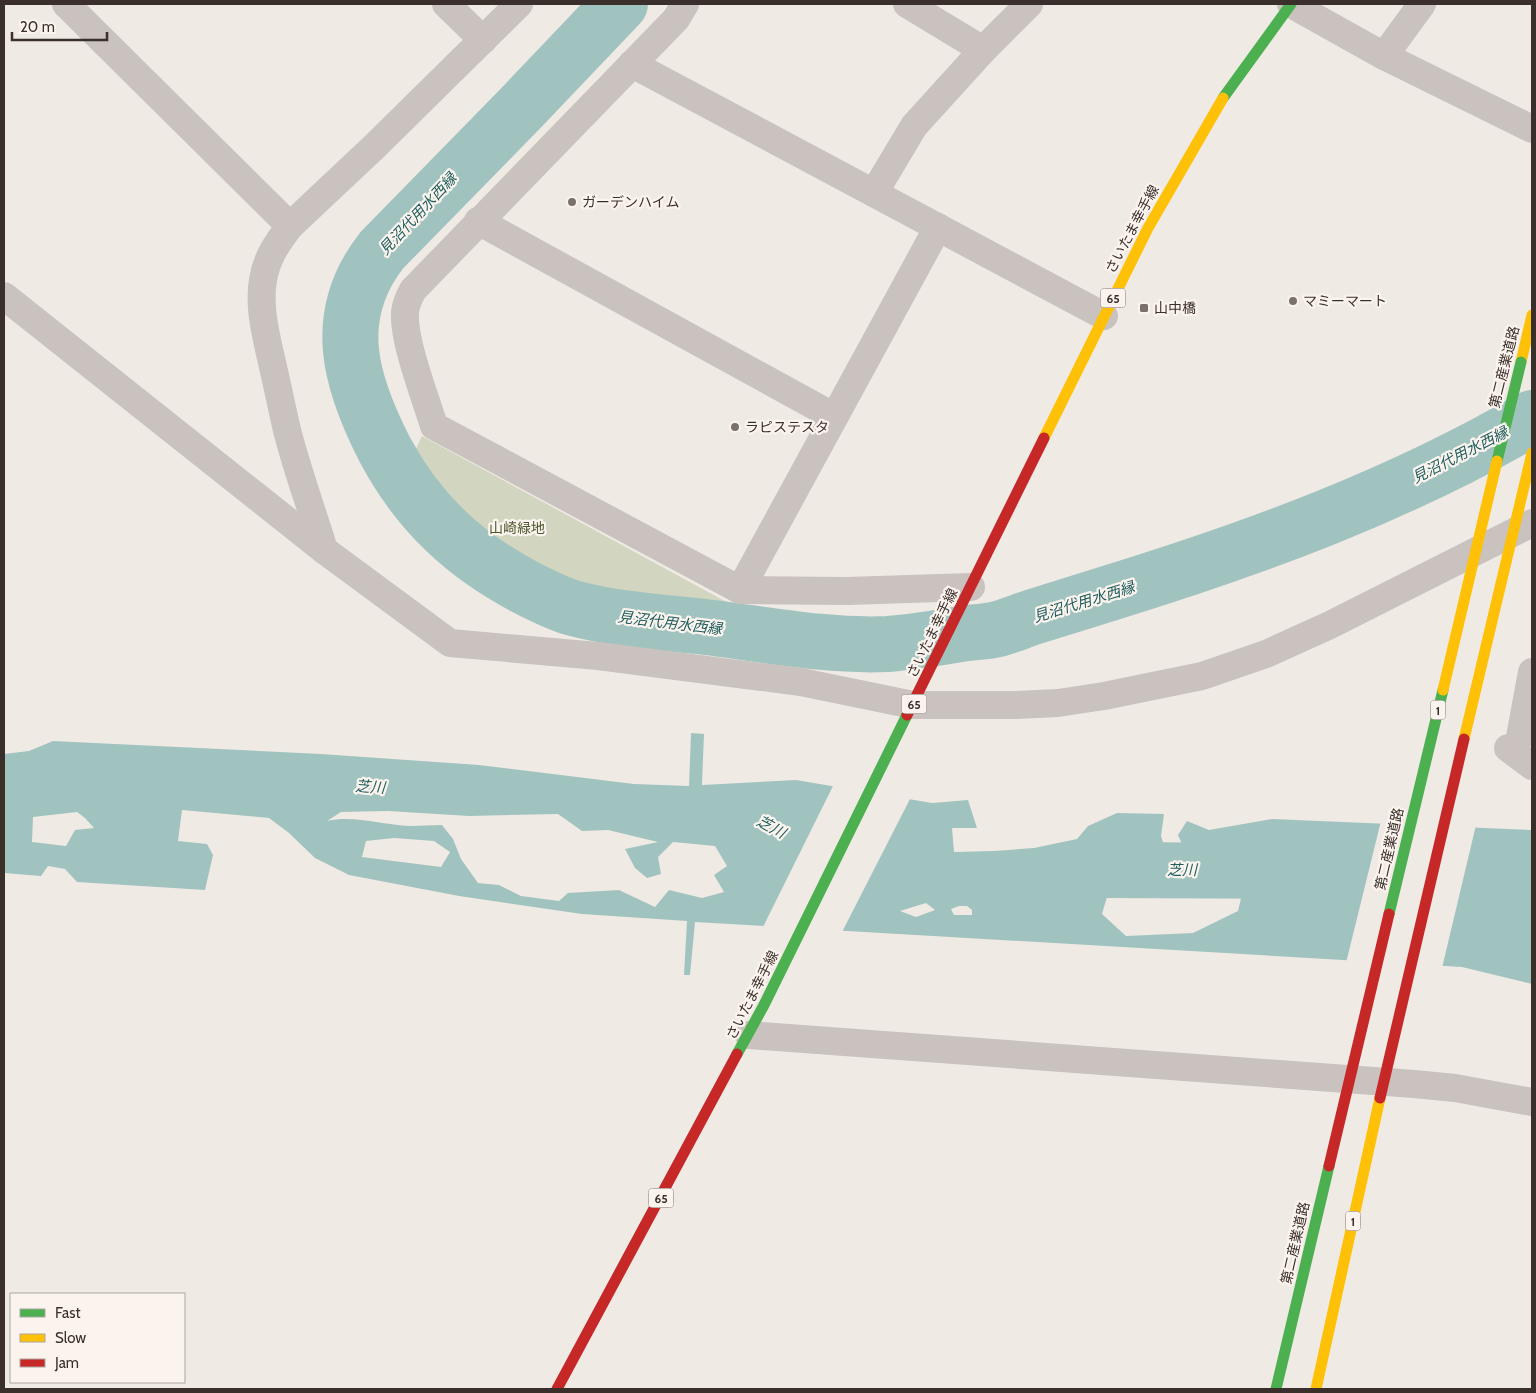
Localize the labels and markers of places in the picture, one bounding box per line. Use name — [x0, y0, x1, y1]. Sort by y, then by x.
place label: ガーデンハイム — [582, 193, 679, 211]
marker: ガーデンハイム — [566, 196, 578, 208]
place label: マミーマート — [1303, 292, 1387, 310]
marker: マミーマート — [1287, 295, 1299, 307]
place label: 山中橋 — [1154, 299, 1196, 317]
marker: 山中橋 — [1138, 302, 1150, 314]
place label: ラピステスタ — [745, 418, 829, 436]
marker: ラピステスタ — [729, 421, 741, 433]

